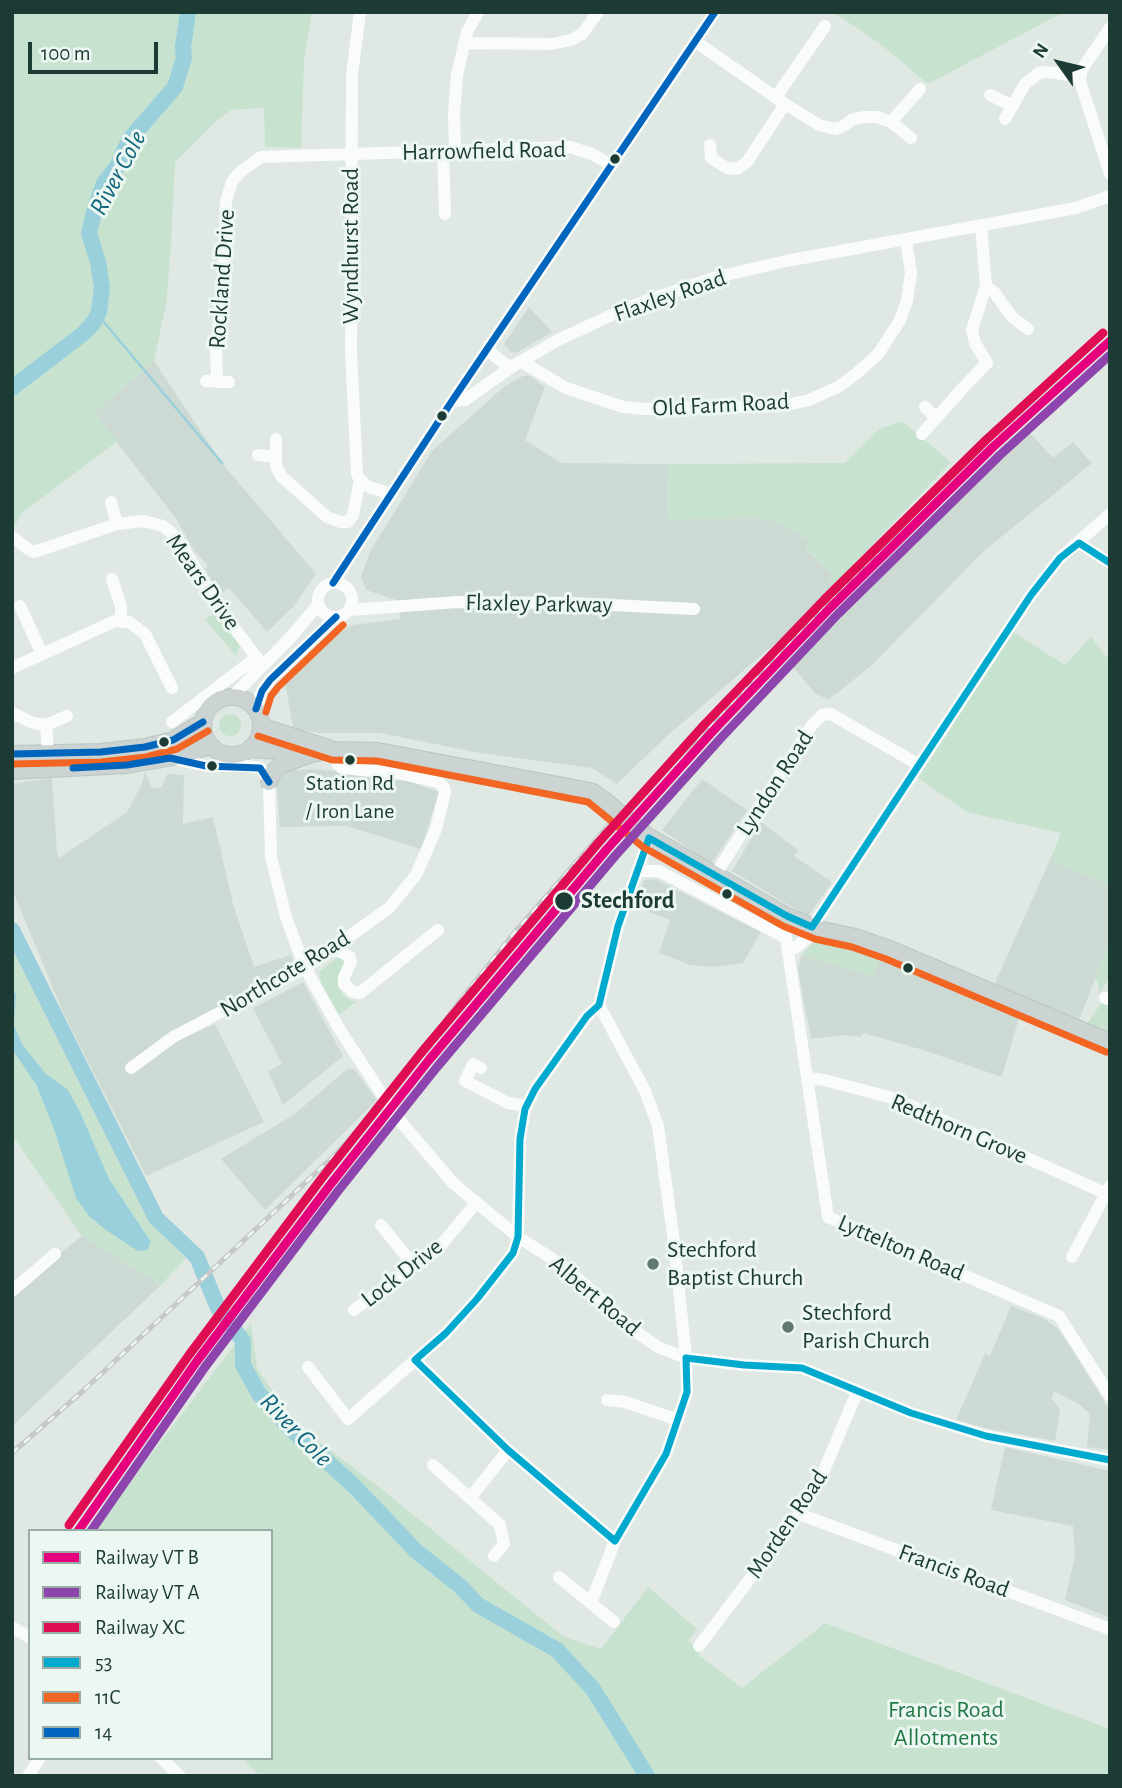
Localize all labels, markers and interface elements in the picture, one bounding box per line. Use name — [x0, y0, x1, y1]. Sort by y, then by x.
scale bar — [32, 28, 161, 72]
north arrow — [1024, 28, 1094, 98]
text: N — [1030, 40, 1053, 62]
text: 100 m — [41, 43, 91, 64]
water label: River Cole — [83, 125, 153, 221]
street label: Harrowfield Road — [402, 135, 566, 167]
unlabelled marker — [608, 152, 622, 166]
street label: Wyndhurst Road — [337, 168, 365, 324]
street label: Rockland Drive — [203, 208, 241, 350]
street label: Flaxley Road — [610, 263, 730, 329]
street label: Old Farm Road — [652, 387, 790, 423]
unlabelled marker — [435, 409, 449, 423]
street label: Mears Drive — [159, 528, 247, 636]
street label: Flaxley Parkway — [465, 588, 613, 620]
street label: Lyndon Road — [730, 725, 820, 841]
unlabelled marker — [157, 735, 171, 749]
marker: Station Rd / Iron Lane — [343, 753, 357, 767]
unlabelled marker — [205, 759, 219, 773]
place label: Station Rd / Iron Lane — [306, 770, 394, 822]
place label: Stechford — [581, 887, 674, 915]
unlabelled marker — [720, 887, 734, 901]
marker: Stechford — [553, 890, 575, 912]
street label: Northcote Road — [215, 924, 355, 1024]
unlabelled marker — [901, 961, 915, 975]
street label: Redthorn Grove — [886, 1087, 1032, 1171]
street label: Lyttelton Road — [833, 1208, 969, 1288]
street label: Lock Drive — [356, 1232, 448, 1314]
place label: Stechford Baptist Church — [667, 1236, 804, 1292]
street label: Albert Road — [543, 1250, 647, 1342]
marker: Stechford Baptist Church — [645, 1256, 661, 1272]
place label: Stechford Parish Church — [802, 1299, 930, 1355]
marker: Stechford Parish Church — [780, 1319, 796, 1335]
water label: River Cole — [253, 1386, 339, 1474]
street label: Morden Road — [740, 1464, 834, 1584]
legend — [28, 1529, 273, 1760]
street label: Francis Road — [895, 1538, 1013, 1604]
text: Railway VT B — [95, 1547, 199, 1568]
text: Railway VT A — [95, 1582, 200, 1603]
text: Railway XC — [95, 1617, 185, 1638]
text: 53 — [95, 1652, 112, 1673]
text: 11C — [95, 1687, 120, 1708]
park label: Francis Road Allotments — [888, 1696, 1004, 1752]
text: 14 — [95, 1722, 112, 1743]

